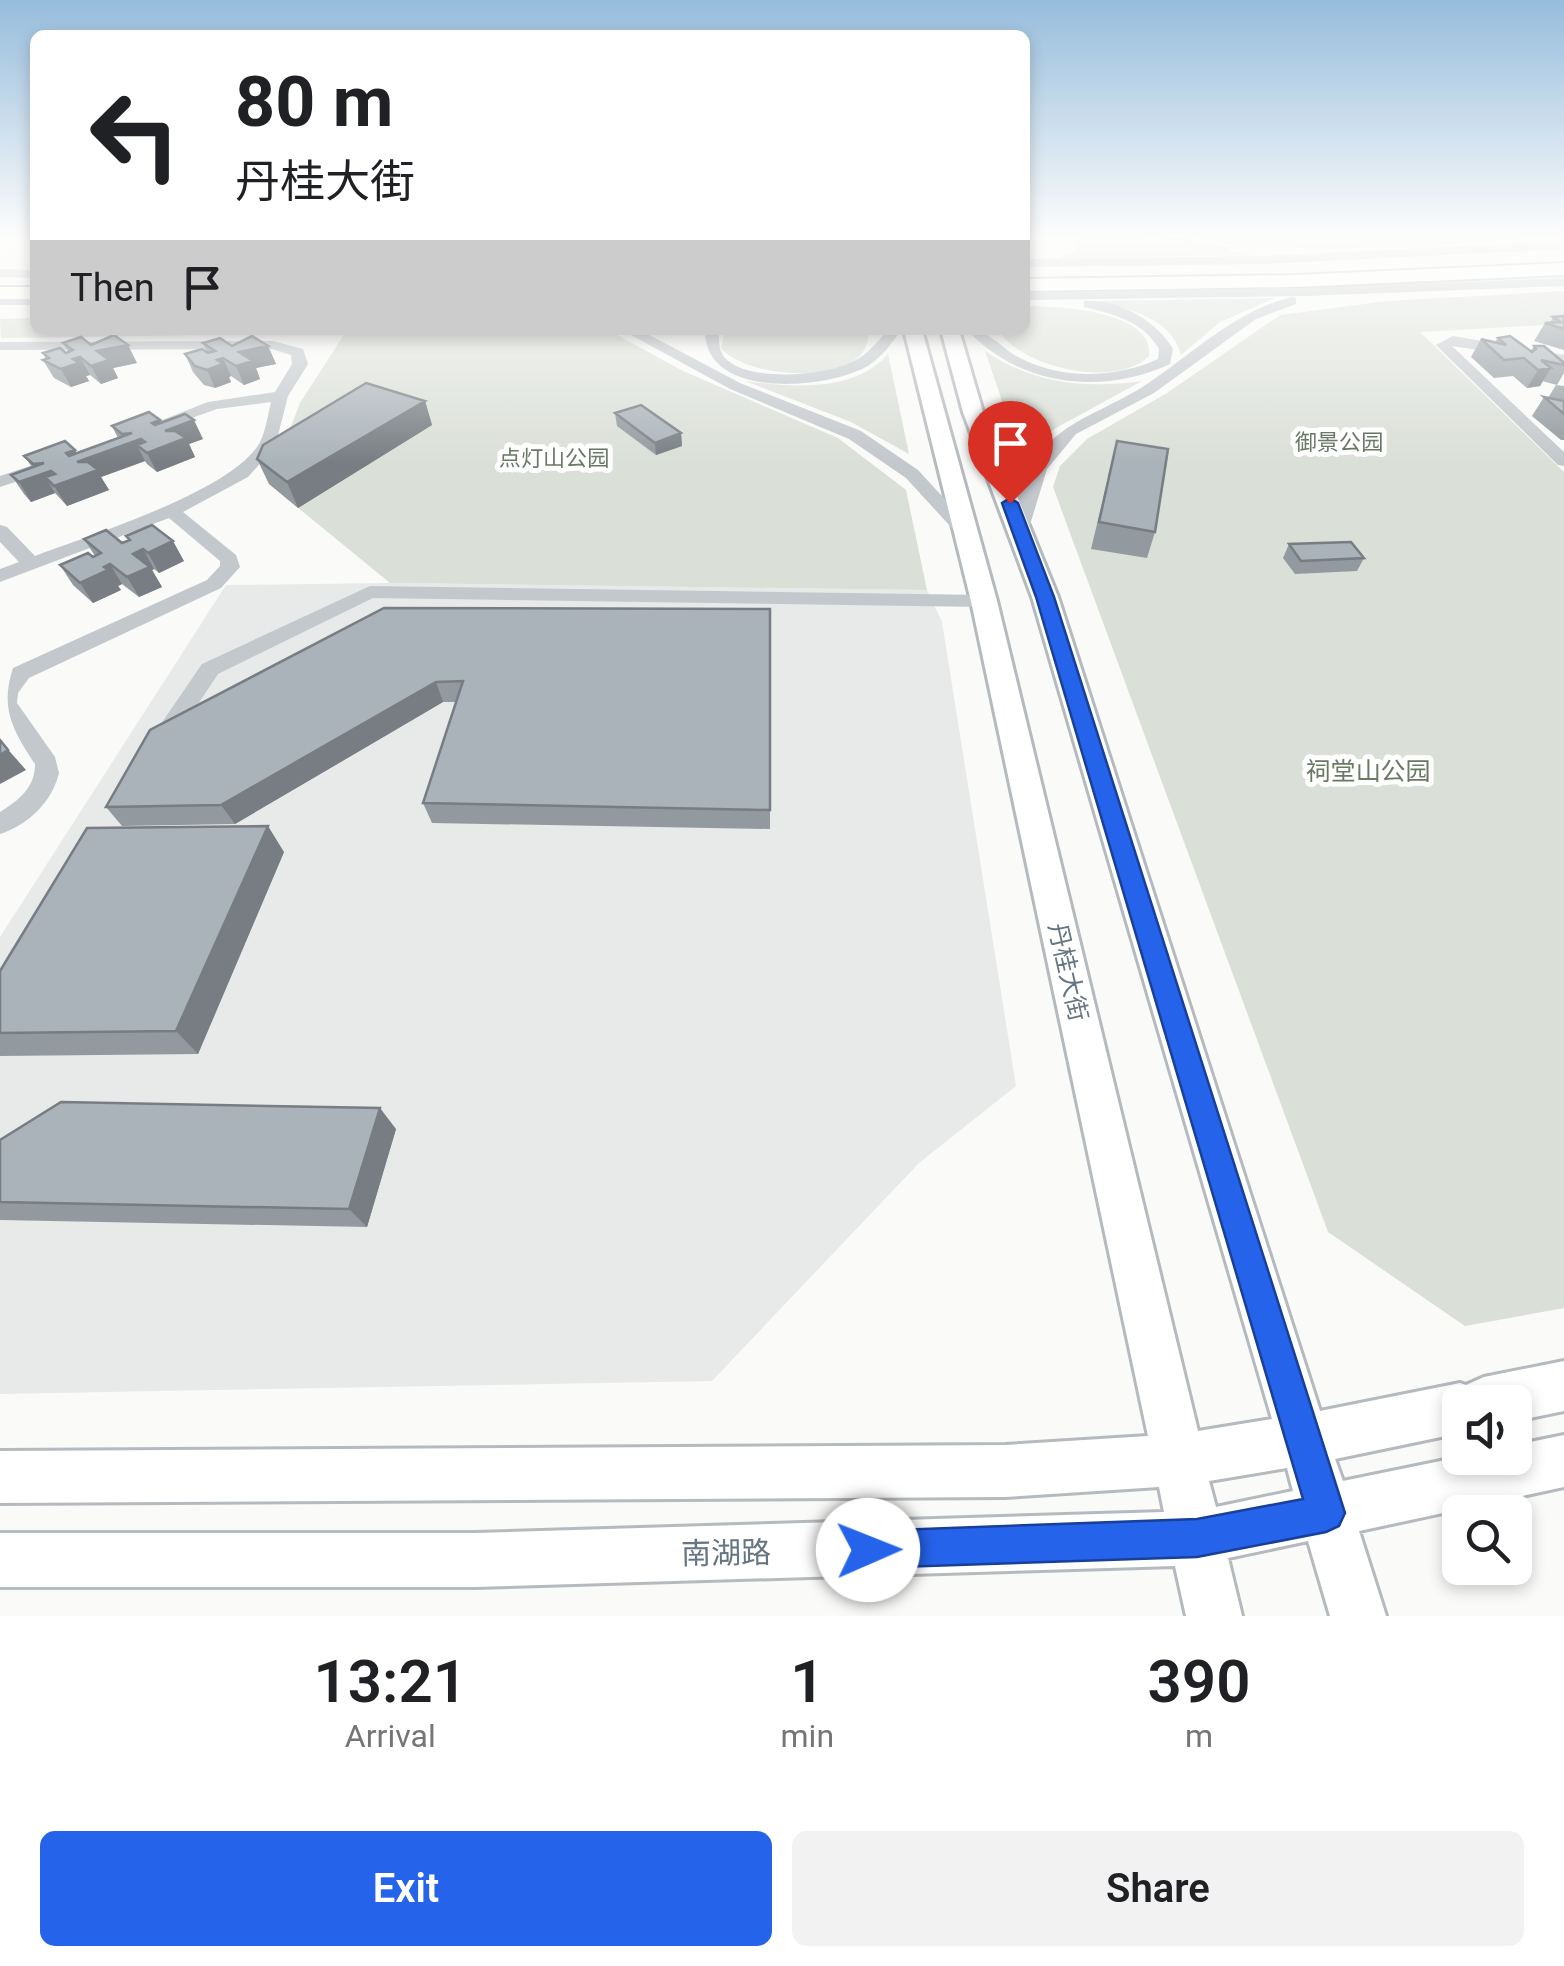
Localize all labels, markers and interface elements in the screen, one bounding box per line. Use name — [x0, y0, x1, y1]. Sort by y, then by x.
text: 80 m — [235, 61, 393, 143]
icon: left — [70, 70, 200, 200]
text: 丹桂大街 — [235, 155, 415, 208]
icon: arrive — [175, 260, 230, 315]
text: Then — [70, 266, 155, 310]
pin — [968, 401, 1053, 504]
icon: arrive — [983, 416, 1038, 471]
park label: 御景公园 — [1295, 430, 1383, 455]
park label: 点灯山公园 — [499, 446, 609, 471]
park label: 祠堂山公园 — [1305, 757, 1431, 786]
street label: 丹桂大街 — [1043, 920, 1093, 1024]
map controls — [1442, 1385, 1532, 1585]
button: sound — [1442, 1385, 1532, 1475]
button: search — [1442, 1495, 1532, 1585]
position arrow — [816, 1498, 920, 1602]
street label: 南湖路 — [681, 1535, 771, 1571]
text: 13:21 — [314, 1646, 467, 1717]
text: 1 — [790, 1646, 824, 1717]
text: 390 — [1148, 1646, 1250, 1717]
text: Arrival — [345, 1717, 436, 1755]
text: min — [781, 1717, 834, 1755]
text: m — [1185, 1717, 1213, 1755]
button: Exit — [40, 1831, 772, 1946]
button: Share — [792, 1831, 1524, 1946]

